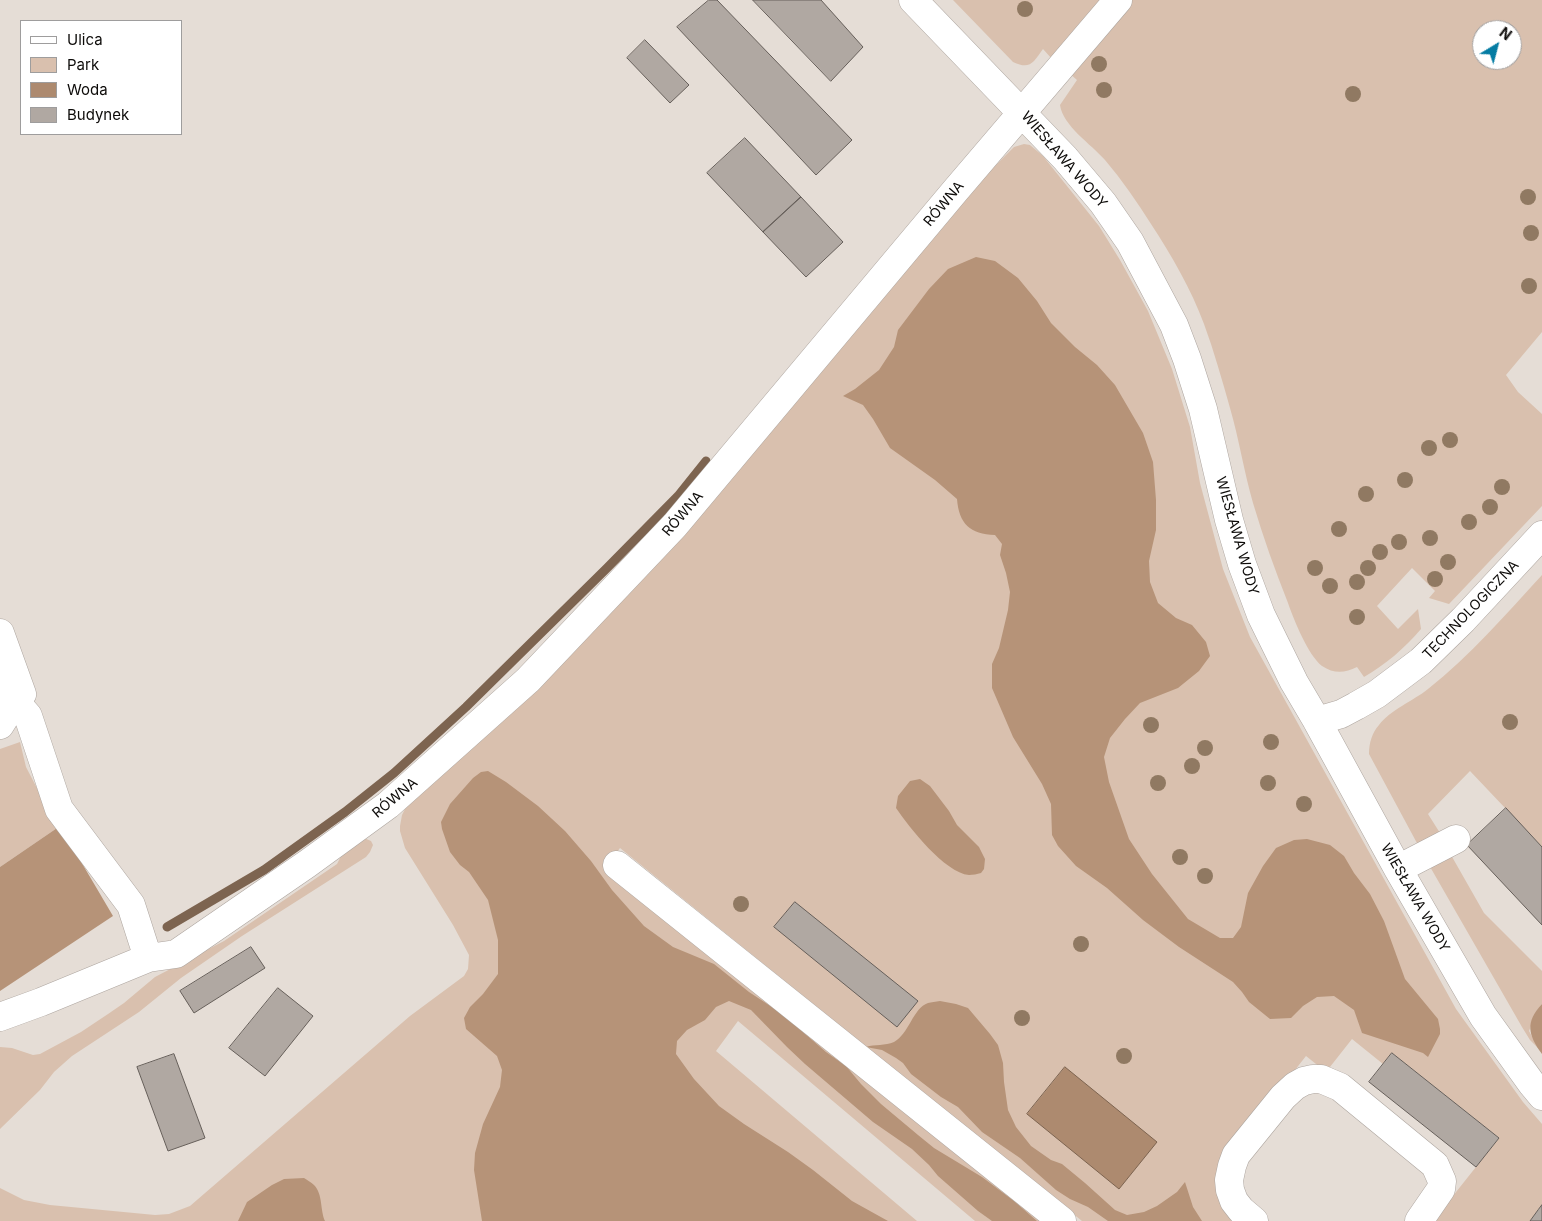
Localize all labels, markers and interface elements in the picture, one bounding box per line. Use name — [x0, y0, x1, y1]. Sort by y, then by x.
legend — [20, 20, 182, 135]
north arrow — [1472, 20, 1522, 70]
text: N — [1496, 23, 1515, 43]
text: Ulica — [67, 30, 103, 49]
text: Park — [67, 55, 99, 74]
text: Woda — [67, 80, 108, 99]
text: Budynek — [67, 105, 129, 124]
street label: WIESŁAWA WODY — [1018, 108, 1110, 212]
street label: RÓWNA — [920, 178, 968, 230]
street label: WIESŁAWA WODY — [1212, 475, 1262, 597]
street label: RÓWNA — [659, 488, 707, 540]
street label: TECHNOLOGICZNA — [1419, 557, 1523, 663]
street label: RÓWNA — [369, 774, 421, 822]
street label: WIESŁAWA WODY — [1377, 841, 1453, 955]

